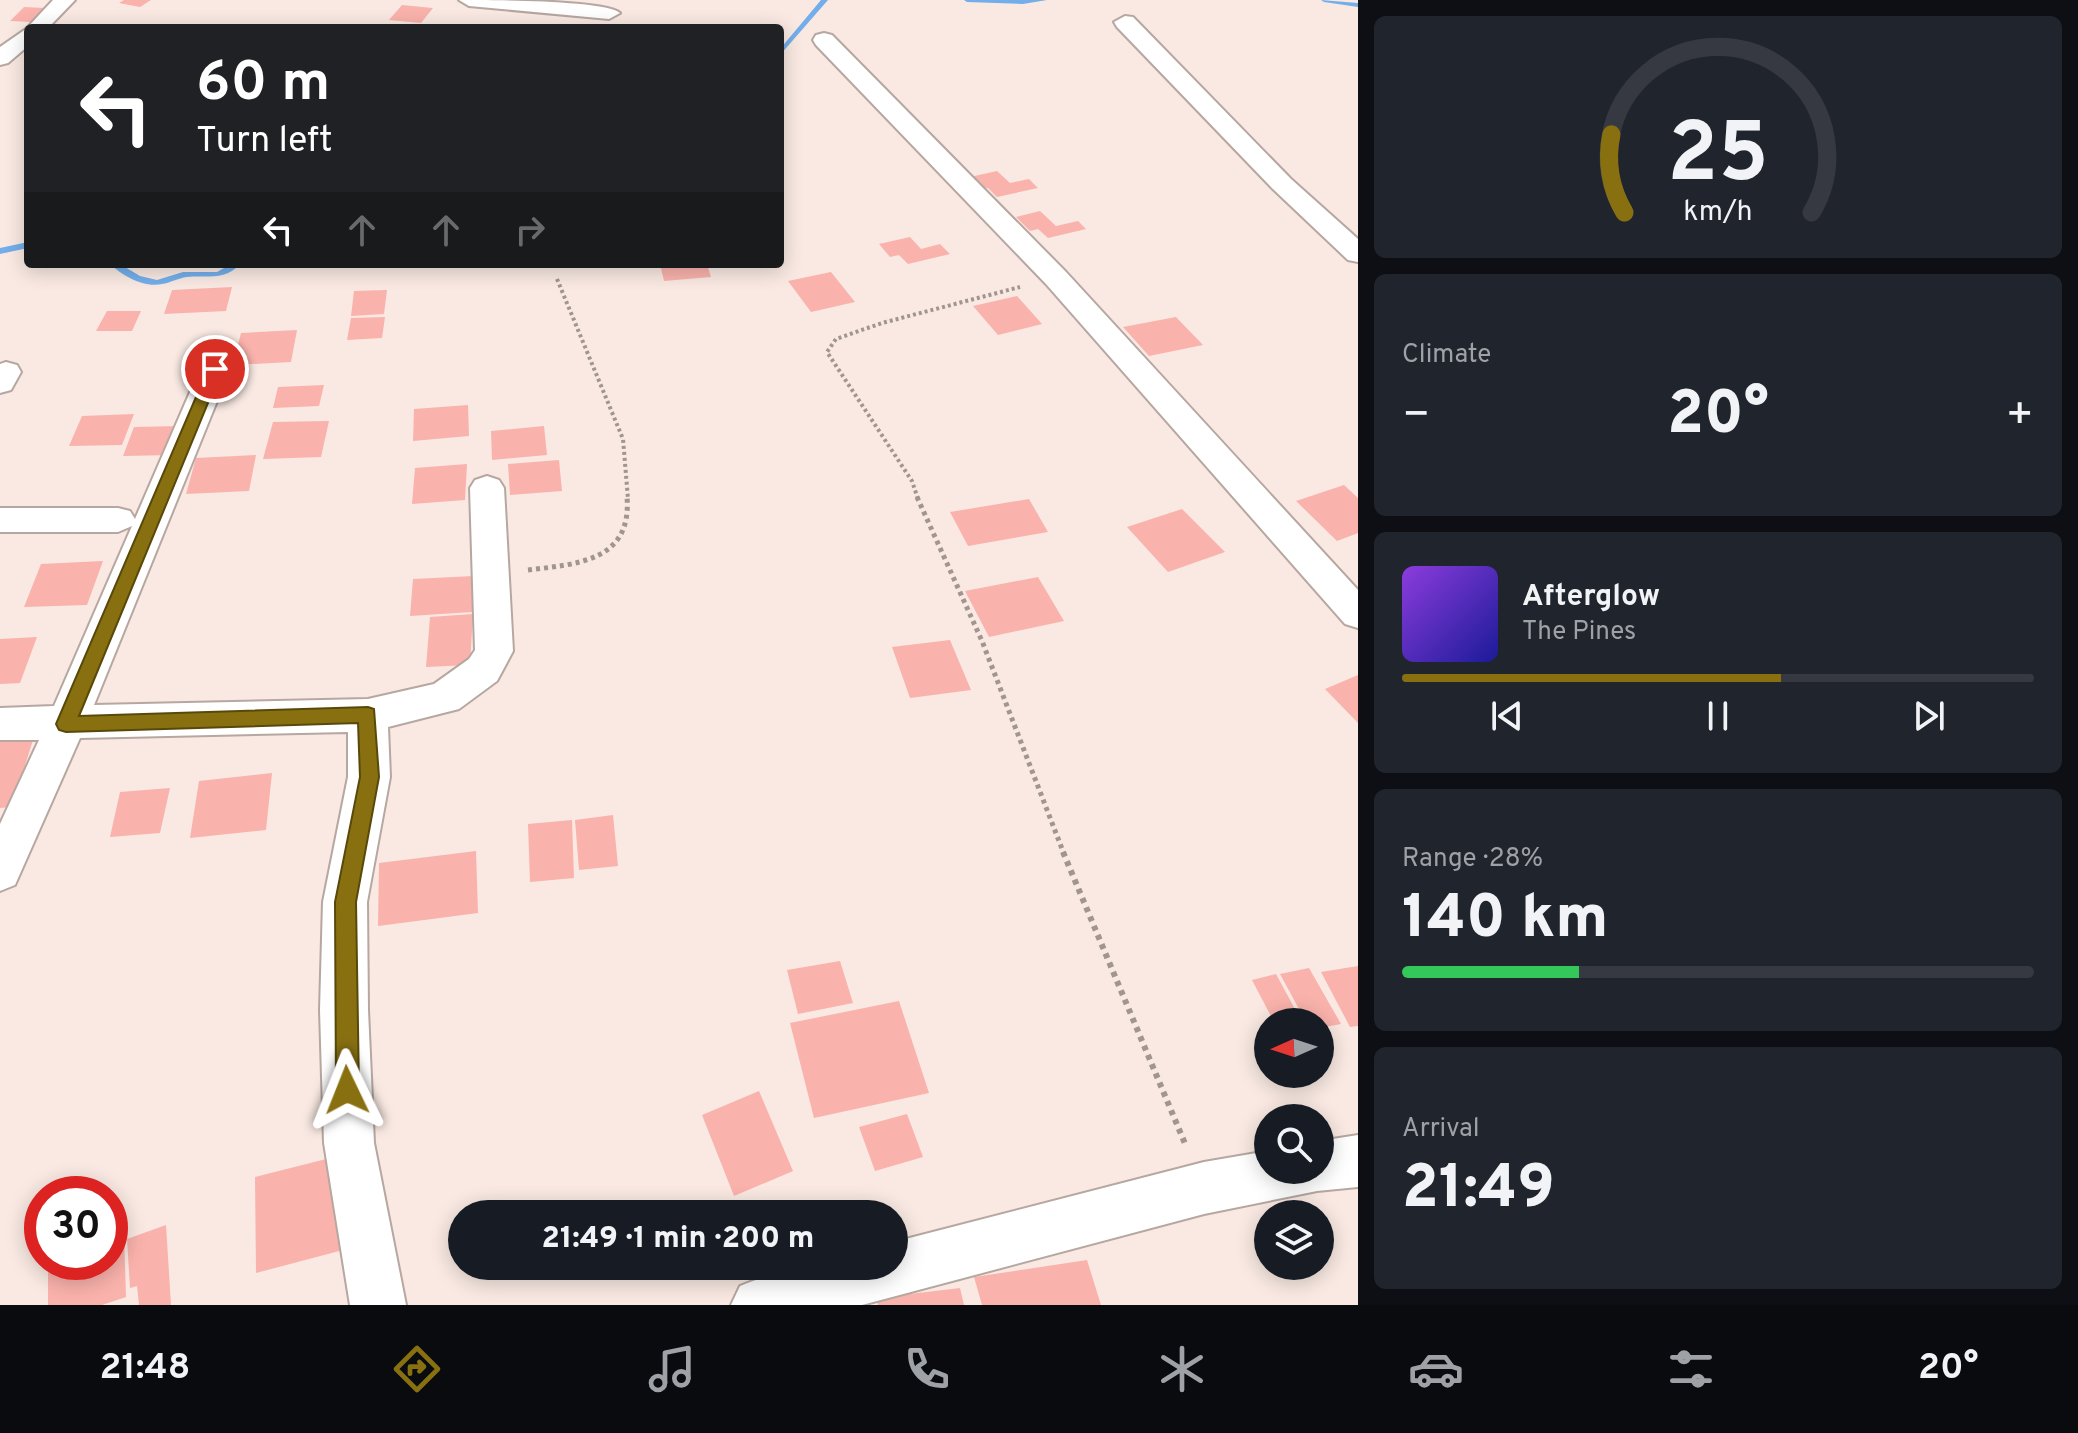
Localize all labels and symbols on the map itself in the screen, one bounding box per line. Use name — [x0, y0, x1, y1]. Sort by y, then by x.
pin — [181, 335, 249, 403]
north arrow — [1254, 1008, 1334, 1088]
position arrow — [305, 1048, 389, 1132]
speed limit sign: 30 — [24, 1176, 128, 1280]

